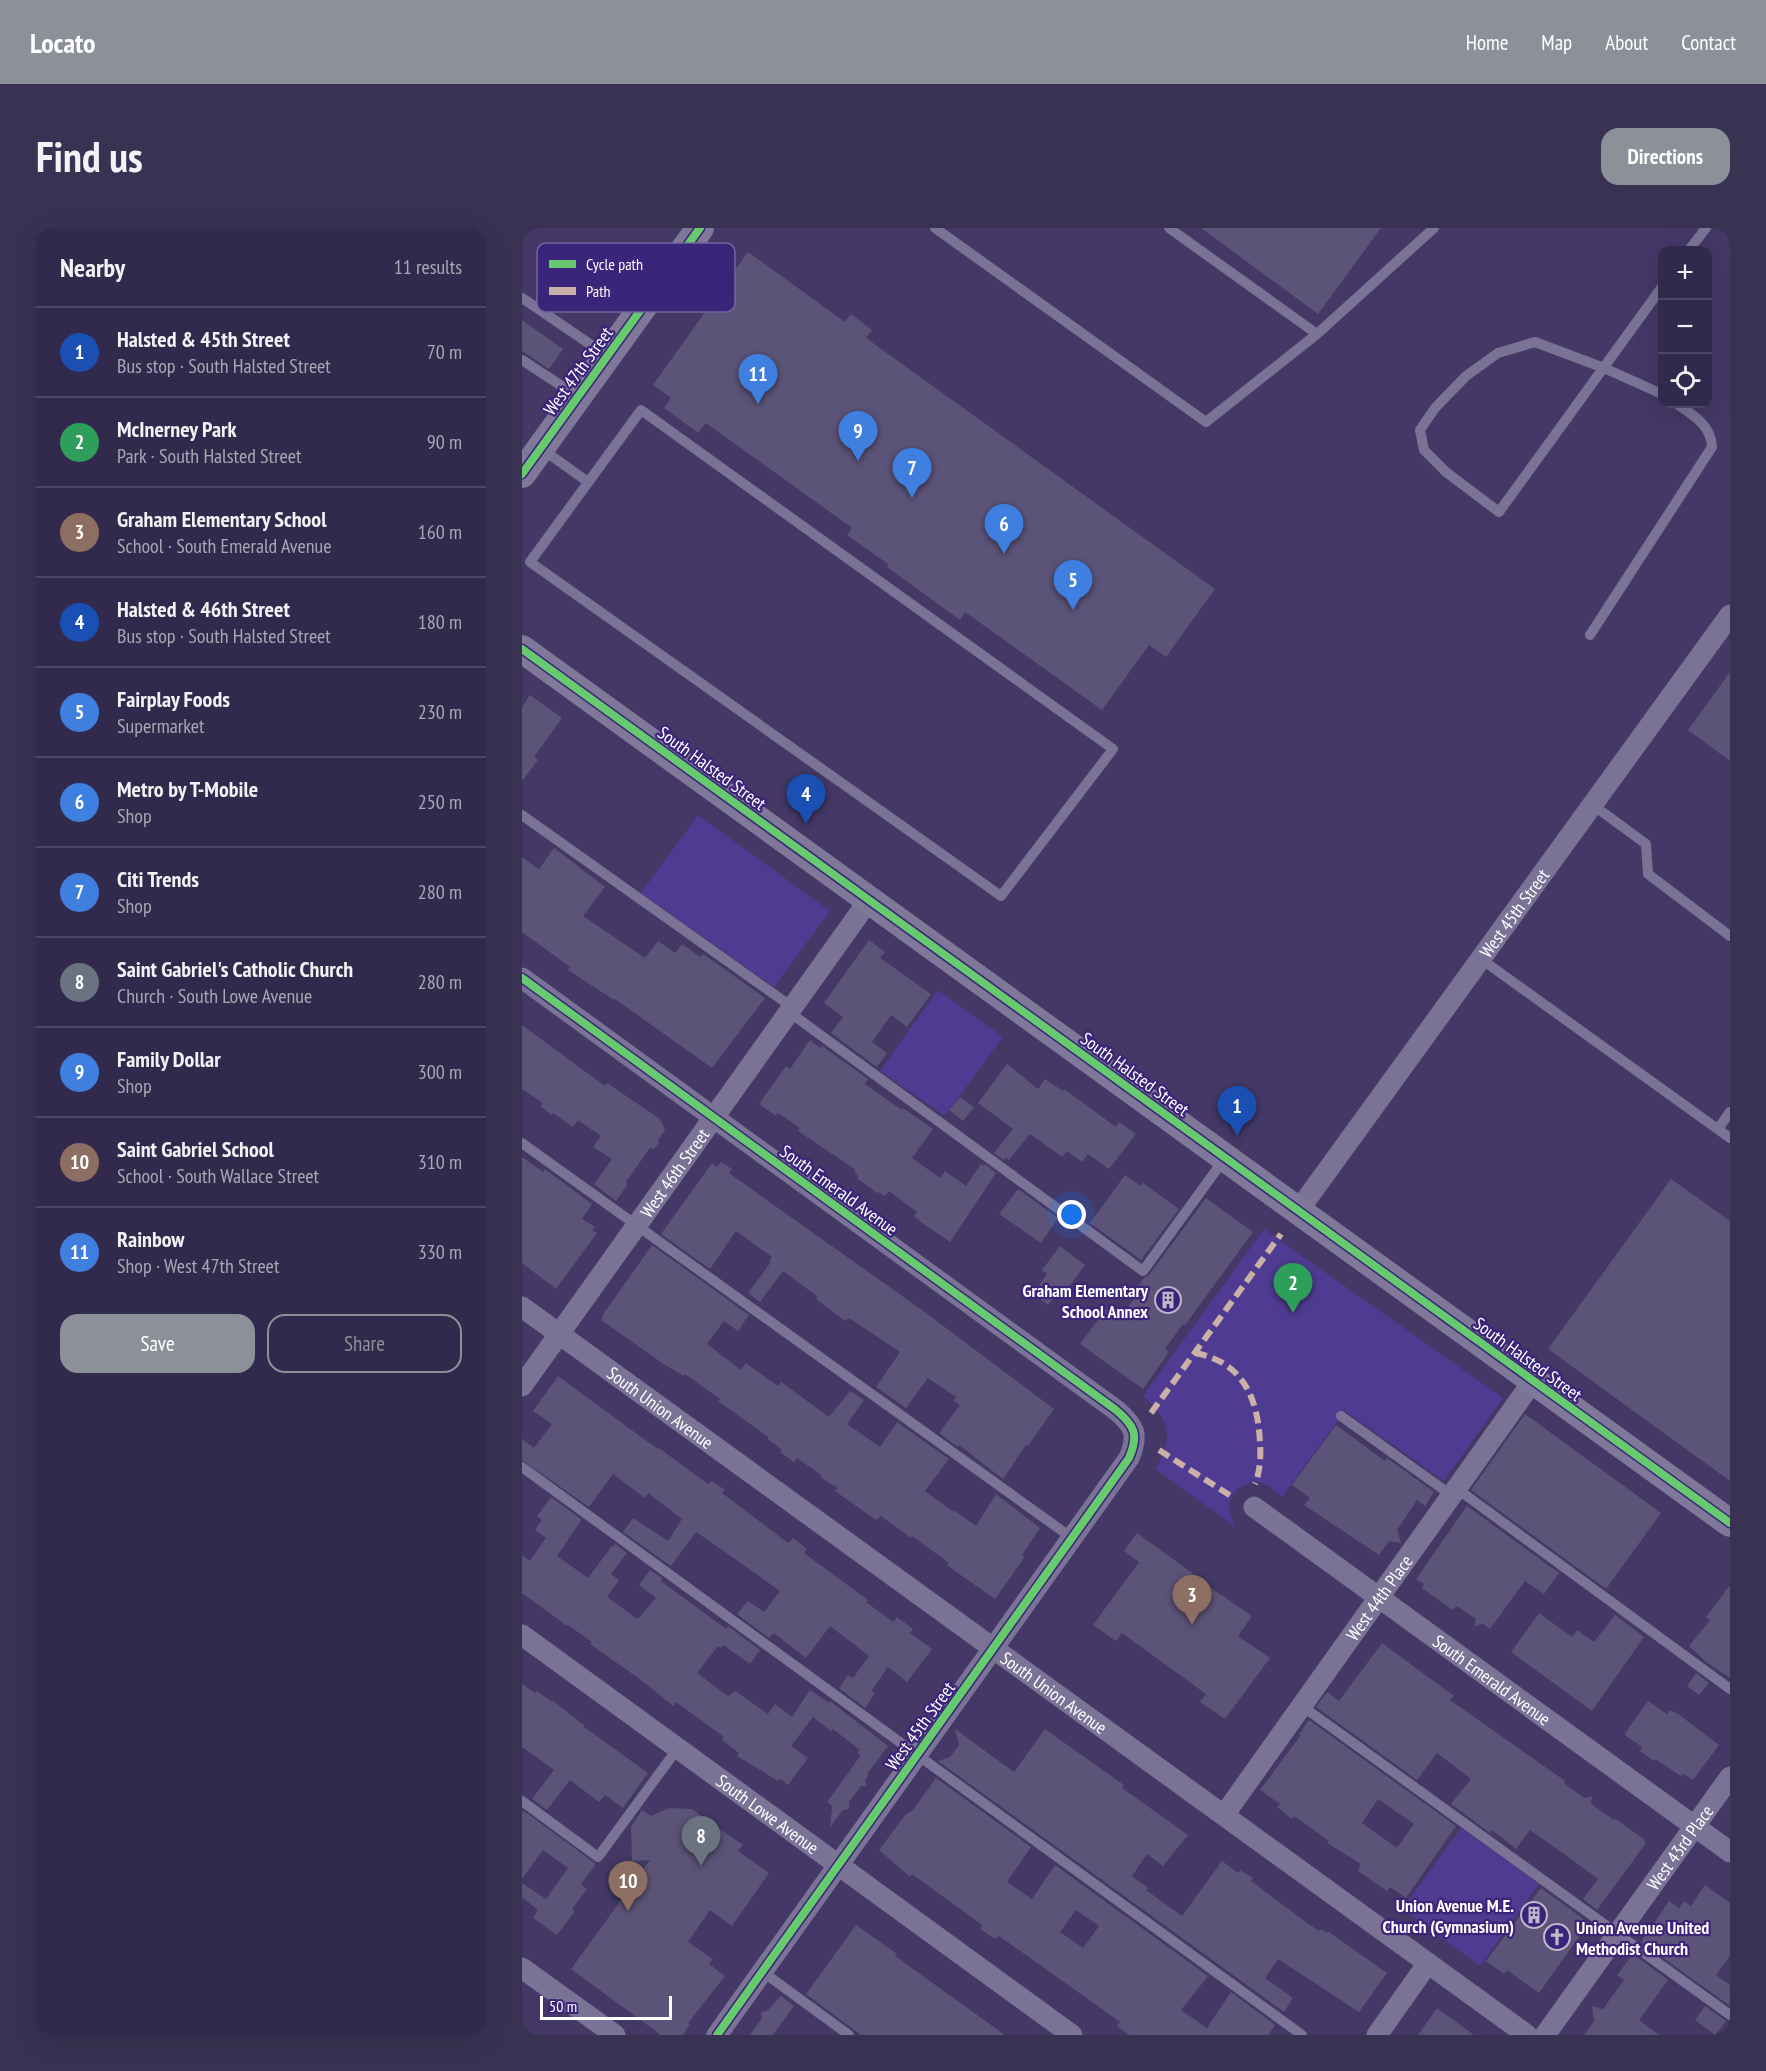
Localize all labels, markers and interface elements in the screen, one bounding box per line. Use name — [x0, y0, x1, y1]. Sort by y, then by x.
text: Locato — [30, 24, 96, 61]
text: Home — [1466, 29, 1508, 56]
text: Map — [1541, 29, 1572, 56]
text: About — [1605, 29, 1648, 56]
text: Contact — [1681, 29, 1736, 56]
button: Directions — [1601, 128, 1730, 185]
text: Find us — [36, 129, 143, 184]
legend — [537, 243, 735, 312]
map controls — [1658, 246, 1712, 408]
button: + — [1658, 246, 1712, 300]
text: Nearby — [60, 251, 125, 284]
text: 11 results — [394, 254, 462, 280]
text: Cycle path — [586, 254, 643, 274]
text: Path — [586, 281, 611, 301]
button: − — [1658, 300, 1712, 354]
street label: West 47th Street — [538, 322, 618, 420]
text: Halsted & 45th Street — [117, 325, 290, 353]
text: 1 — [75, 339, 84, 365]
text: 70 m — [427, 339, 462, 365]
text: Bus stop · South Halsted Street — [117, 353, 331, 379]
pin: 11 — [738, 354, 778, 404]
button: locate — [1658, 354, 1712, 408]
pin: 9 — [838, 412, 878, 461]
text: McInerney Park — [117, 415, 237, 443]
text: 2 — [75, 429, 84, 455]
text: 90 m — [427, 429, 462, 455]
text: Park · South Halsted Street — [117, 443, 301, 469]
pin: 7 — [892, 448, 932, 498]
pin: 6 — [984, 504, 1024, 554]
text: Graham Elementary School — [117, 505, 327, 533]
text: 3 — [75, 519, 84, 545]
text: 160 m — [418, 519, 462, 545]
text: School · South Emerald Avenue — [117, 533, 332, 559]
pin: 5 — [1054, 560, 1092, 610]
text: Halsted & 46th Street — [117, 595, 290, 623]
text: 4 — [75, 609, 84, 635]
text: 180 m — [418, 609, 462, 635]
text: Bus stop · South Halsted Street — [117, 623, 331, 649]
text: Fairplay Foods — [117, 685, 230, 713]
text: 5 — [75, 699, 84, 725]
text: 230 m — [418, 699, 462, 725]
text: Supermarket — [117, 713, 205, 739]
street label: South Halsted Street — [653, 721, 771, 815]
pin: 4 — [786, 774, 826, 824]
text: Metro by T-Mobile — [117, 775, 258, 803]
text: 6 — [75, 789, 84, 815]
text: 250 m — [418, 789, 462, 815]
text: Shop — [117, 803, 152, 829]
street label: West 45th Street — [1474, 864, 1554, 962]
text: Citi Trends — [117, 865, 199, 893]
text: 7 — [75, 879, 84, 905]
text: 280 m — [418, 879, 462, 905]
text: Shop — [117, 893, 152, 919]
text: Saint Gabriel's Catholic Church — [117, 955, 353, 983]
text: 8 — [75, 969, 84, 995]
text: 280 m — [418, 969, 462, 995]
text: Church · South Lowe Avenue — [117, 983, 312, 1009]
street label: South Halsted Street — [1076, 1027, 1194, 1121]
text: Family Dollar — [117, 1045, 221, 1073]
text: 9 — [75, 1059, 84, 1085]
text: 300 m — [418, 1059, 462, 1085]
text: Shop — [117, 1073, 152, 1099]
pin: 1 — [1218, 1086, 1256, 1136]
street label: West 46th Street — [635, 1124, 714, 1222]
text: Saint Gabriel School — [117, 1135, 274, 1163]
street label: South Emerald Avenue — [776, 1140, 902, 1240]
text: 10 — [70, 1149, 89, 1175]
text: 310 m — [418, 1149, 462, 1175]
text: School · South Wallace Street — [117, 1163, 319, 1189]
your location — [1057, 1200, 1086, 1229]
text: Rainbow — [117, 1225, 184, 1253]
text: 11 — [70, 1239, 89, 1265]
text: 330 m — [418, 1239, 462, 1265]
text: Shop · West 47th Street — [117, 1253, 279, 1279]
pin: 2 — [1274, 1264, 1312, 1313]
place label: Graham Elementary School Annex — [1022, 1279, 1149, 1323]
building icon: Graham Elementary School Annex — [1153, 1285, 1183, 1315]
street label: South Halsted Street — [1469, 1312, 1587, 1406]
button: Save — [60, 1314, 255, 1373]
button: Share — [267, 1314, 462, 1373]
street label: South Union Avenue — [603, 1361, 718, 1454]
street label: West 44th Place — [1341, 1550, 1417, 1645]
pin: 3 — [1172, 1576, 1212, 1625]
street label: South Emerald Avenue — [1429, 1629, 1555, 1730]
street label: South Union Avenue — [996, 1646, 1112, 1739]
street label: West 45th Street — [880, 1677, 960, 1775]
street label: South Lowe Avenue — [712, 1769, 824, 1859]
street label: West 43rd Place — [1641, 1800, 1718, 1894]
pin: 8 — [682, 1816, 720, 1866]
pin: 10 — [608, 1862, 648, 1911]
place label: Union Avenue M.E. Church (Gymnasium) — [1383, 1894, 1514, 1938]
building icon: Union Avenue M.E. Church (Gymnasium) — [1519, 1900, 1549, 1930]
place label: Union Avenue United Methodist Church — [1576, 1916, 1709, 1960]
church icon: Union Avenue United Methodist Church — [1542, 1922, 1572, 1952]
scale bar — [540, 1993, 672, 2020]
text: 50 m — [549, 1996, 577, 2016]

